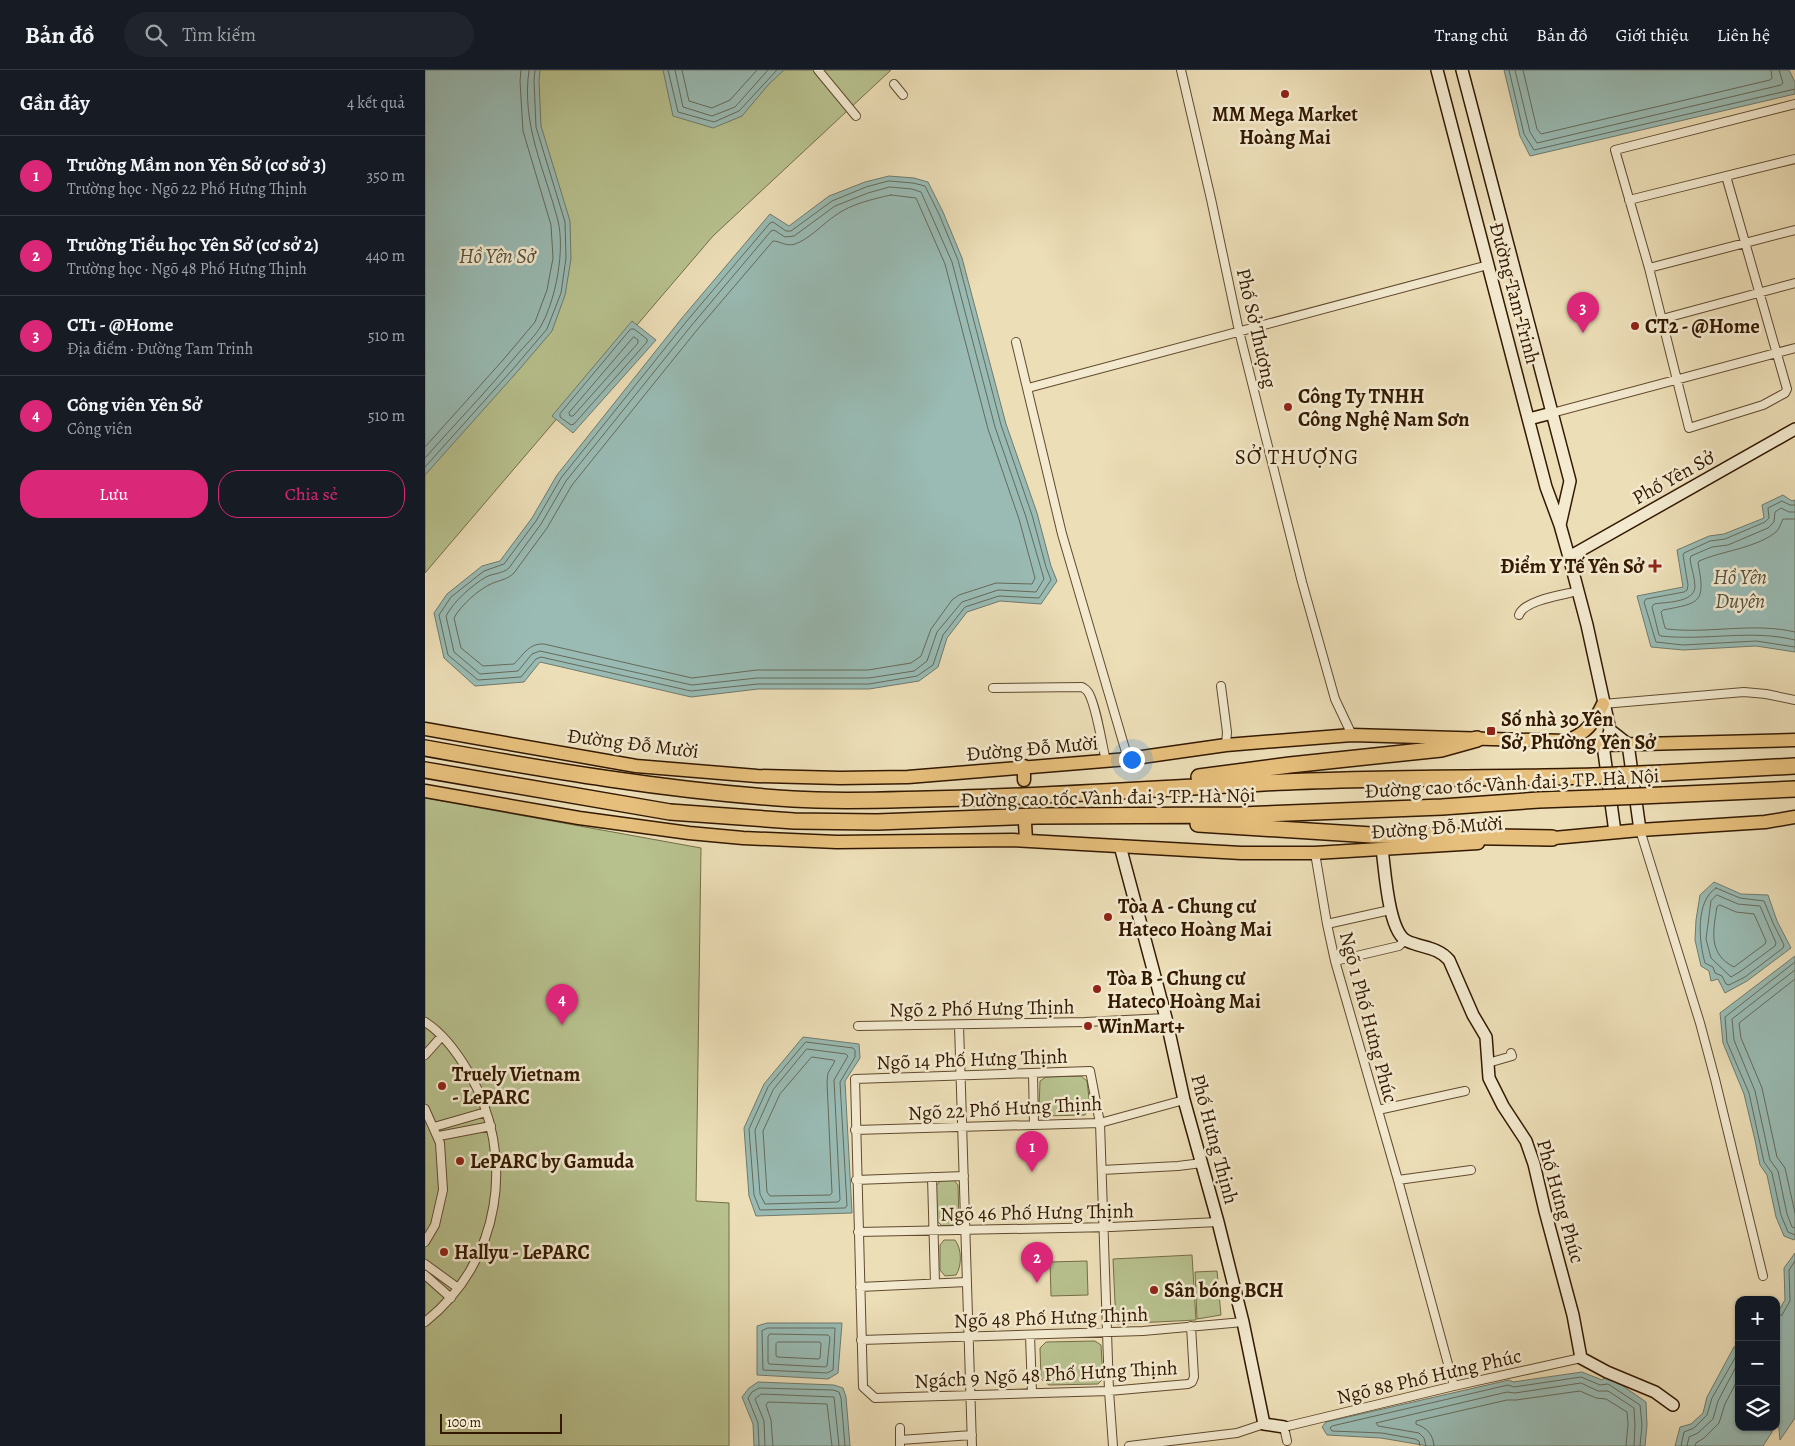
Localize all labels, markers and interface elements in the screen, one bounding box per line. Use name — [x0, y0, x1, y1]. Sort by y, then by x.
search box — [124, 12, 474, 57]
text: Bản đồ — [25, 19, 94, 51]
icon: search — [142, 21, 170, 49]
text: Tìm kiếm — [182, 22, 256, 48]
text: Trang chủ — [1434, 23, 1508, 47]
text: Bản đồ — [1536, 23, 1588, 47]
text: Giới thiệu — [1616, 23, 1689, 47]
text: Liên hệ — [1717, 23, 1770, 47]
marker: MM Mega Market Hoàng Mai — [1279, 88, 1291, 100]
text: Gần đây — [20, 89, 90, 117]
text: 4 kết quả — [347, 92, 405, 114]
place label: MM Mega Market Hoàng Mai — [1212, 101, 1358, 151]
text: Trường Mầm non Yên Sở (cơ sở 3) — [67, 152, 326, 178]
text: 1 — [33, 165, 39, 187]
text: 350 m — [366, 165, 405, 187]
text: Trường học · Ngõ 22 Phố Hưng Thịnh — [67, 178, 307, 200]
street label: Đường Tam Trinh — [1483, 219, 1546, 367]
text: Trường Tiểu học Yên Sở (cơ sở 2) — [67, 232, 319, 258]
water label: Hồ Yên Sở — [459, 242, 537, 270]
text: 2 — [32, 245, 40, 267]
text: 440 m — [365, 245, 405, 267]
text: Trường học · Ngõ 48 Phố Hưng Thịnh — [67, 258, 307, 280]
street label: Phố Sở Thượng — [1230, 265, 1283, 391]
pin: 3 — [1567, 292, 1599, 333]
text: CT1 - @Home — [67, 312, 174, 338]
place label: CT2 - @Home — [1645, 313, 1760, 340]
marker: CT2 - @Home — [1629, 320, 1641, 332]
text: 3 — [33, 325, 39, 347]
text: 510 m — [368, 325, 405, 347]
text: Địa điểm · Đường Tam Trinh — [67, 338, 253, 360]
place label: Công Ty TNHH Công Nghệ Nam Sơn — [1298, 383, 1470, 433]
text: Công viên Yên Sở — [67, 392, 202, 418]
marker: Công Ty TNHH Công Nghệ Nam Sơn — [1282, 401, 1294, 413]
text: 4 — [32, 405, 40, 427]
text: 510 m — [368, 405, 405, 427]
text: Công viên — [67, 418, 132, 440]
district label: SỞ THƯỢNG — [1235, 443, 1359, 471]
street label: Phố Yên Sở — [1627, 444, 1720, 511]
button: Lưu — [20, 470, 208, 518]
button: Chia sẻ — [218, 470, 405, 518]
place label: Điểm Y Tế Yên Sở — [1500, 553, 1645, 580]
marker: Điểm Y Tế Yên Sở — [1648, 559, 1662, 573]
water label: Hồ Yên Duyên — [1713, 563, 1767, 615]
place label: Số nhà 30 Yên Sở, Phường Yên Sở — [1501, 706, 1657, 756]
street label: Đường Đỗ Mười — [566, 722, 700, 765]
marker: Số nhà 30 Yên Sở, Phường Yên Sở — [1485, 725, 1497, 737]
street label: Đường Đỗ Mười — [965, 729, 1099, 768]
your location — [1119, 747, 1145, 773]
street label: Đường cao tốc Vành đai 3 TP. Hà Nội — [1364, 762, 1660, 805]
street label: Đường cao tốc Vành đai 3 TP. Hà Nội — [960, 781, 1256, 814]
street label: Đường Đỗ Mười — [1370, 809, 1504, 846]
place label: Tòa A - Chung cư Hateco Hoàng Mai — [1118, 893, 1272, 943]
marker: Tòa A - Chung cư Hateco Hoàng Mai — [1102, 911, 1114, 923]
street label: Ngõ 1 Phố Hưng Phúc — [1333, 928, 1404, 1106]
place label: Tòa B - Chung cư Hateco Hoàng Mai — [1107, 965, 1261, 1015]
marker: Tòa B - Chung cư Hateco Hoàng Mai — [1091, 983, 1103, 995]
pin: 4 — [546, 984, 578, 1025]
street label: Ngõ 2 Phố Hưng Thịnh — [889, 993, 1075, 1024]
place label: WinMart+ — [1097, 1013, 1185, 1040]
marker: WinMart+ — [1082, 1020, 1094, 1032]
street label: Ngõ 14 Phố Hưng Thịnh — [876, 1043, 1069, 1076]
place label: Truely Vietnam - LePARC — [452, 1061, 581, 1111]
street label: Phố Hưng Thịnh — [1184, 1071, 1245, 1208]
marker: Truely Vietnam - LePARC — [436, 1080, 448, 1092]
street label: Ngõ 22 Phố Hưng Thịnh — [907, 1090, 1103, 1127]
pin: 1 — [1016, 1131, 1048, 1172]
street label: Phố Hưng Phúc — [1530, 1136, 1591, 1266]
place label: LePARC by Gamuda — [470, 1148, 635, 1175]
marker: LePARC by Gamuda — [454, 1155, 466, 1167]
street label: Ngõ 46 Phố Hưng Thịnh — [940, 1197, 1135, 1228]
place label: Hallyu - LePARC — [454, 1239, 590, 1266]
pin: 2 — [1021, 1242, 1053, 1283]
marker: Hallyu - LePARC — [438, 1246, 450, 1258]
place label: Sân bóng BCH — [1164, 1277, 1284, 1304]
marker: Sân bóng BCH — [1148, 1284, 1160, 1296]
map controls — [1735, 1296, 1780, 1431]
button: + — [1735, 1296, 1780, 1341]
street label: Ngõ 48 Phố Hưng Thịnh — [953, 1301, 1149, 1334]
button: − — [1735, 1341, 1780, 1386]
street label: Ngõ 88 Phố Hưng Phúc — [1334, 1342, 1524, 1411]
street label: Ngách 9 Ngõ 48 Phố Hưng Thịnh — [914, 1354, 1179, 1395]
button: layers — [1735, 1386, 1780, 1431]
scale bar — [440, 1411, 563, 1434]
text: 100 m — [447, 1413, 481, 1432]

